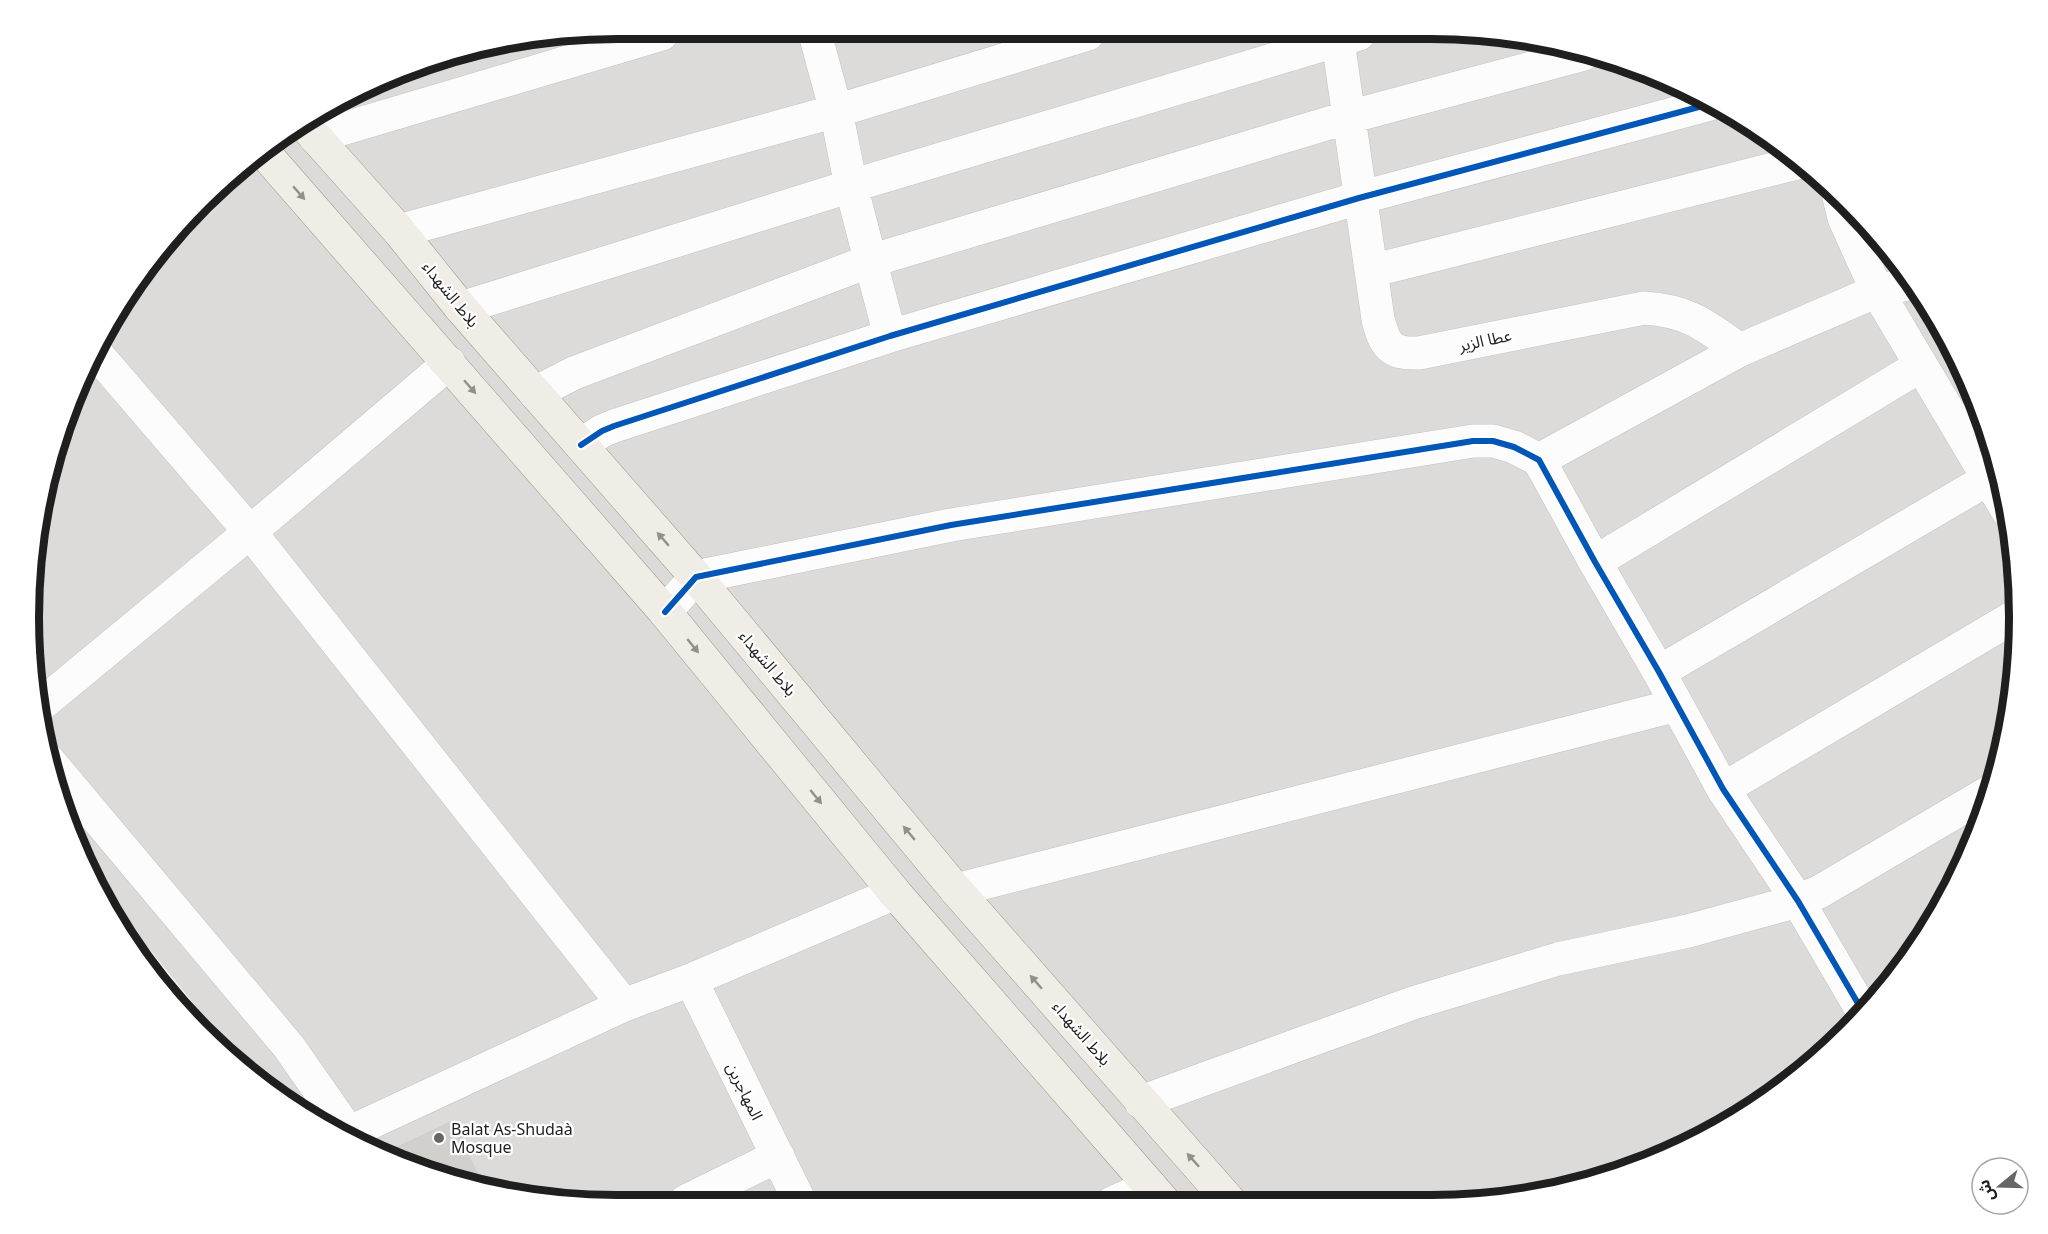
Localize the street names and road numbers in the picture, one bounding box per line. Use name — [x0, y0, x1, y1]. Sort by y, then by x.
street label: بلاط الشهداء — [418, 256, 484, 332]
street label: عطا الزير — [1456, 324, 1513, 356]
street label: بلاط الشهداء — [734, 626, 802, 700]
street label: بلاط الشهداء — [1048, 996, 1116, 1070]
street label: المهاجرين — [722, 1058, 768, 1124]

